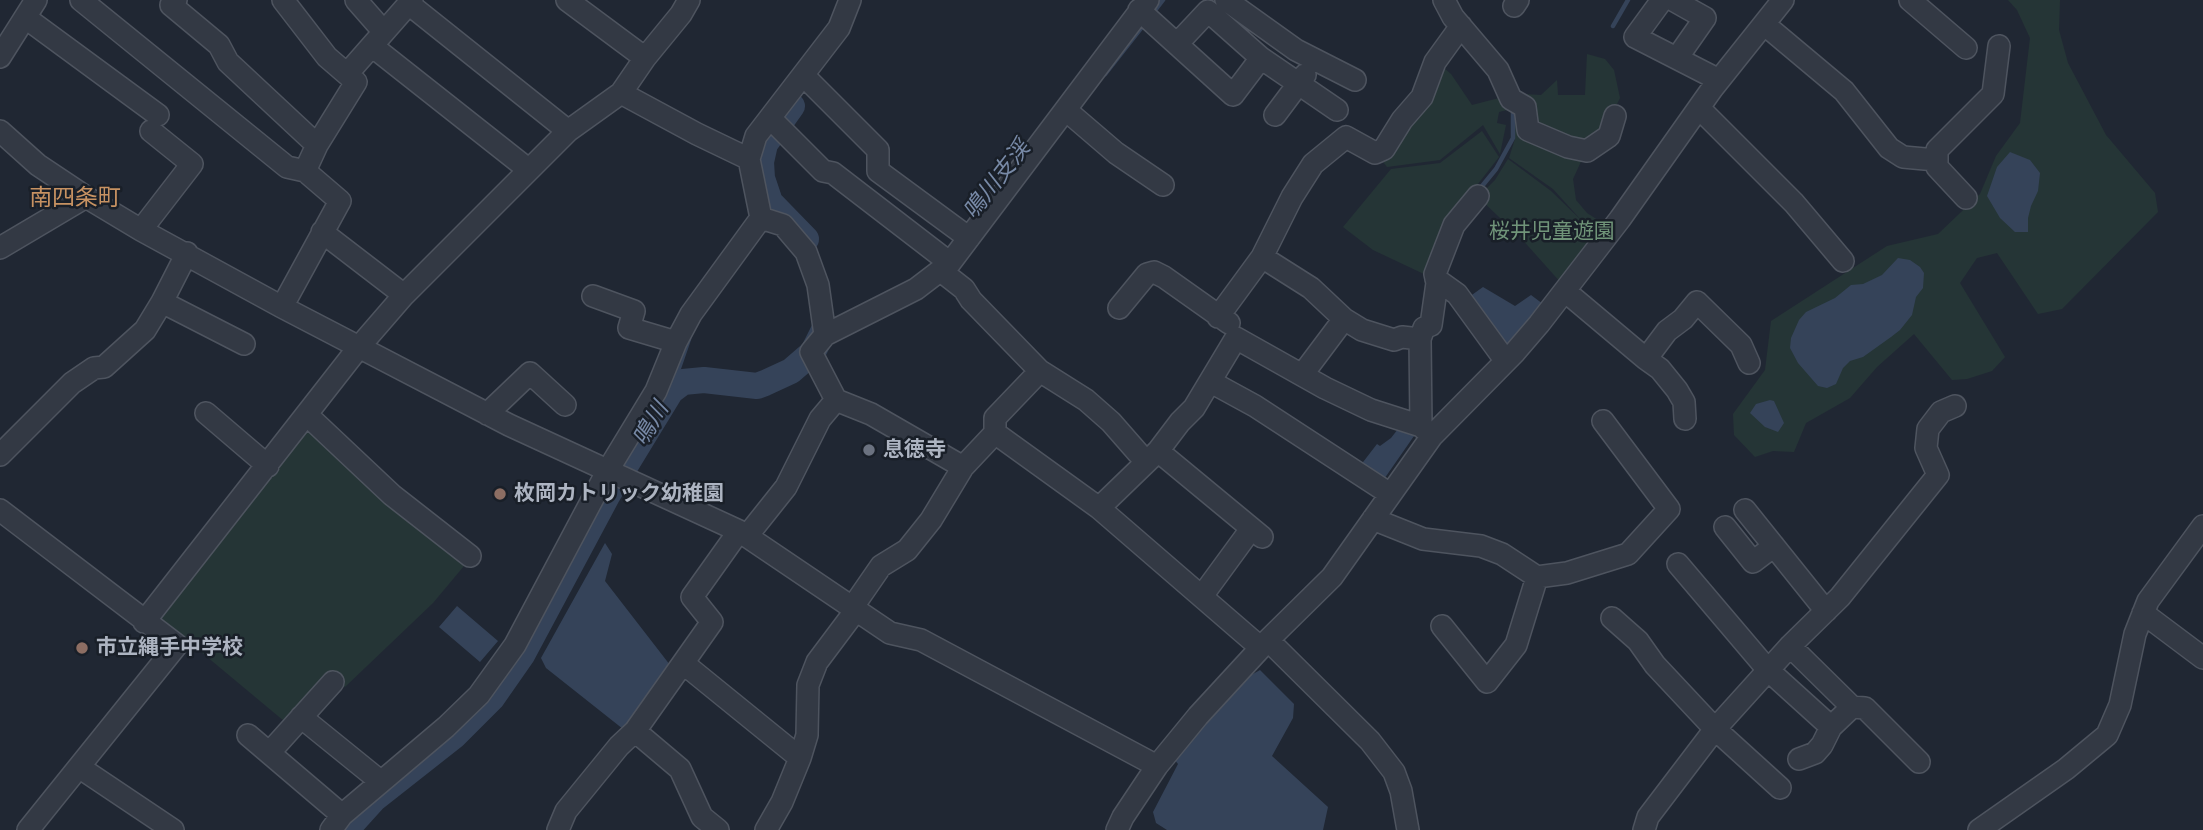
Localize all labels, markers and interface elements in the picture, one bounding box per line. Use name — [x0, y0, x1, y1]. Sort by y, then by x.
water label: 鳴川支渓 — [958, 135, 1036, 225]
district label: 南四条町 — [29, 184, 121, 212]
park label: 桜井児童遊園 — [1489, 219, 1615, 245]
water label: 鳴川 — [627, 397, 675, 451]
place label: 息徳寺 — [883, 437, 946, 463]
marker: 息徳寺 — [861, 442, 877, 458]
place label: 枚岡カトリック幼稚園 — [514, 481, 724, 507]
marker: 枚岡カトリック幼稚園 — [492, 486, 508, 502]
place label: 市立縄手中学校 — [96, 635, 243, 661]
marker: 市立縄手中学校 — [74, 640, 90, 656]

